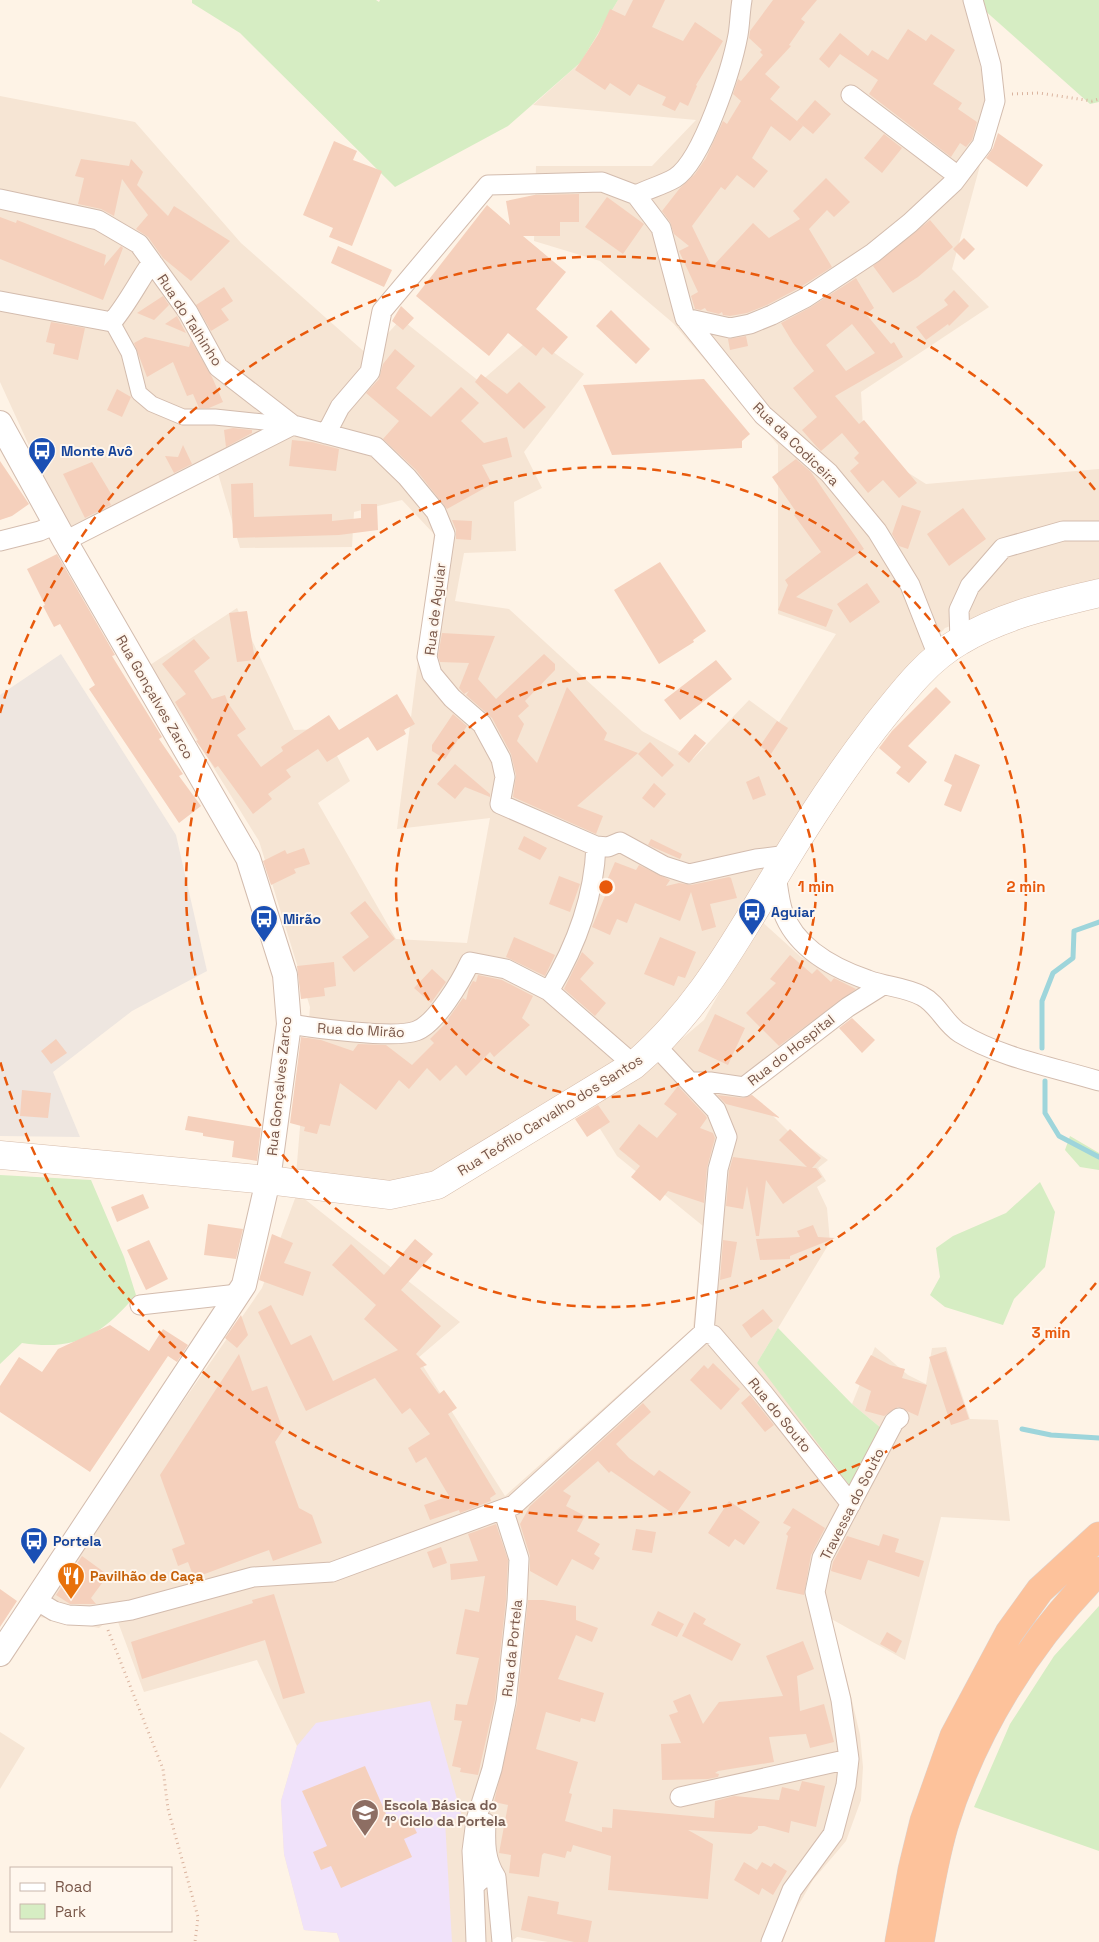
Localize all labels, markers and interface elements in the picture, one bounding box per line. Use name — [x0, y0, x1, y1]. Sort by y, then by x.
street label: Rua do Talhinho — [154, 271, 226, 369]
street label: Rua da Codiceira — [749, 398, 843, 490]
bus stop icon: Monte Avô — [27, 436, 57, 475]
place label: Monte Avô — [61, 442, 133, 460]
street label: Rua de Aguiar — [420, 562, 450, 656]
street label: Rua Gonçalves Zarco — [112, 632, 198, 762]
text: 1 min — [798, 877, 834, 896]
text: 2 min — [1007, 877, 1045, 896]
centre of rings — [597, 878, 615, 896]
bus stop icon: Aguiar — [737, 897, 767, 936]
place label: Aguiar — [771, 903, 815, 921]
bus stop icon: Mirão — [249, 904, 279, 943]
place label: Mirão — [283, 910, 321, 928]
street label: Rua do Hospital — [744, 1010, 838, 1090]
street label: Rua Gonçalves Zarco — [263, 1015, 295, 1157]
street label: Rua do Mirão — [317, 1019, 405, 1041]
street label: Rua Teófilo Carvalho dos Santos — [454, 1050, 646, 1180]
text: 3 min — [1032, 1323, 1070, 1342]
street label: Rua do Souto — [744, 1374, 816, 1456]
street label: Travessa do Souto — [816, 1445, 888, 1563]
bus stop icon: Portela — [19, 1526, 49, 1565]
place label: Portela — [53, 1532, 101, 1550]
restaurant icon: Pavilhão de Caça — [56, 1561, 86, 1600]
place label: Pavilhão de Caça — [90, 1567, 204, 1585]
street label: Rua da Portela — [498, 1598, 526, 1698]
place label: Escola Básica do 1º Ciclo da Portela — [384, 1796, 506, 1830]
school or university icon: Escola Básica do 1º Ciclo da Portela — [350, 1798, 380, 1837]
legend — [10, 1867, 172, 1932]
text: Road — [55, 1877, 92, 1896]
text: Park — [55, 1902, 86, 1921]

